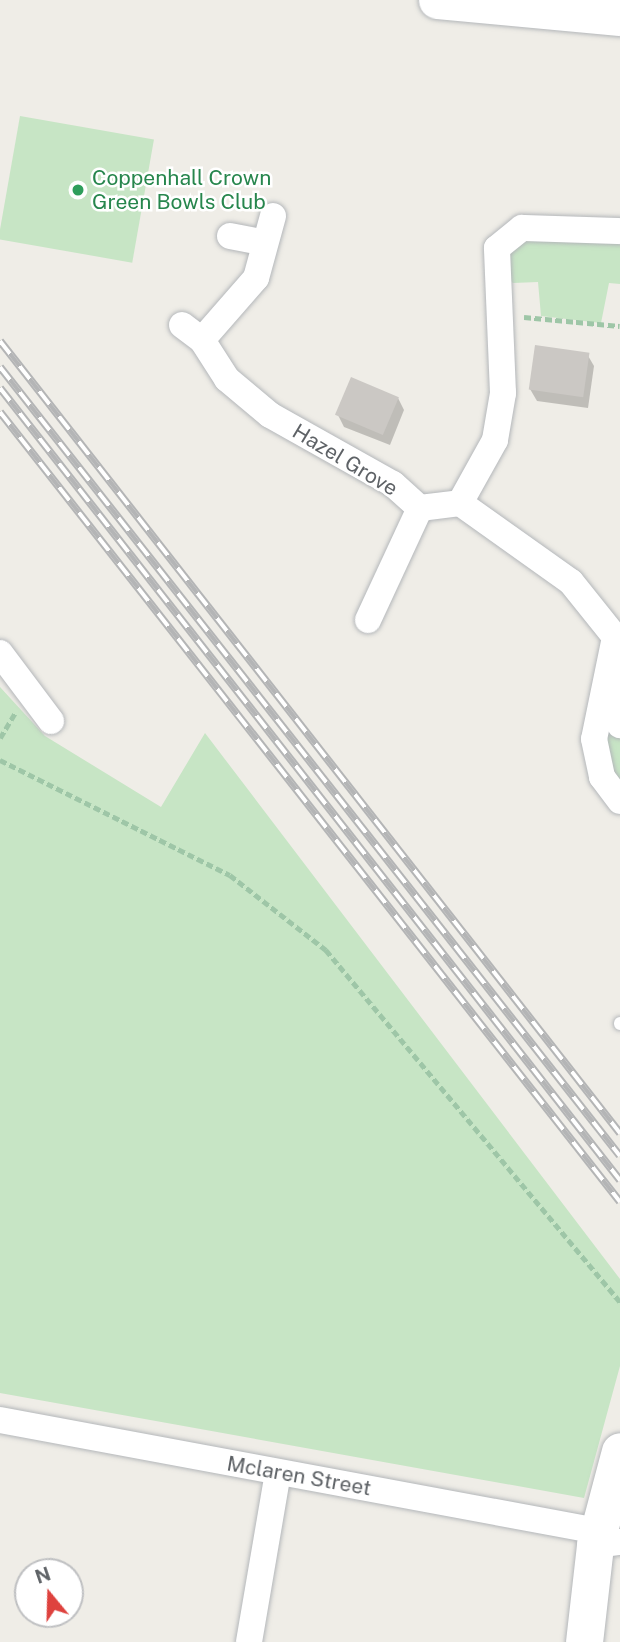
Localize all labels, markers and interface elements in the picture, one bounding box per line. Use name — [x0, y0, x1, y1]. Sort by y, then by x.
place label: Coppenhall Crown Green Bowls Club — [92, 165, 271, 215]
marker: Coppenhall Crown Green Bowls Club — [70, 182, 86, 198]
street label: Hazel Grove — [288, 419, 402, 501]
street label: Mclaren Street — [225, 1451, 373, 1501]
north arrow — [14, 1558, 84, 1628]
text: N — [32, 1562, 53, 1588]

